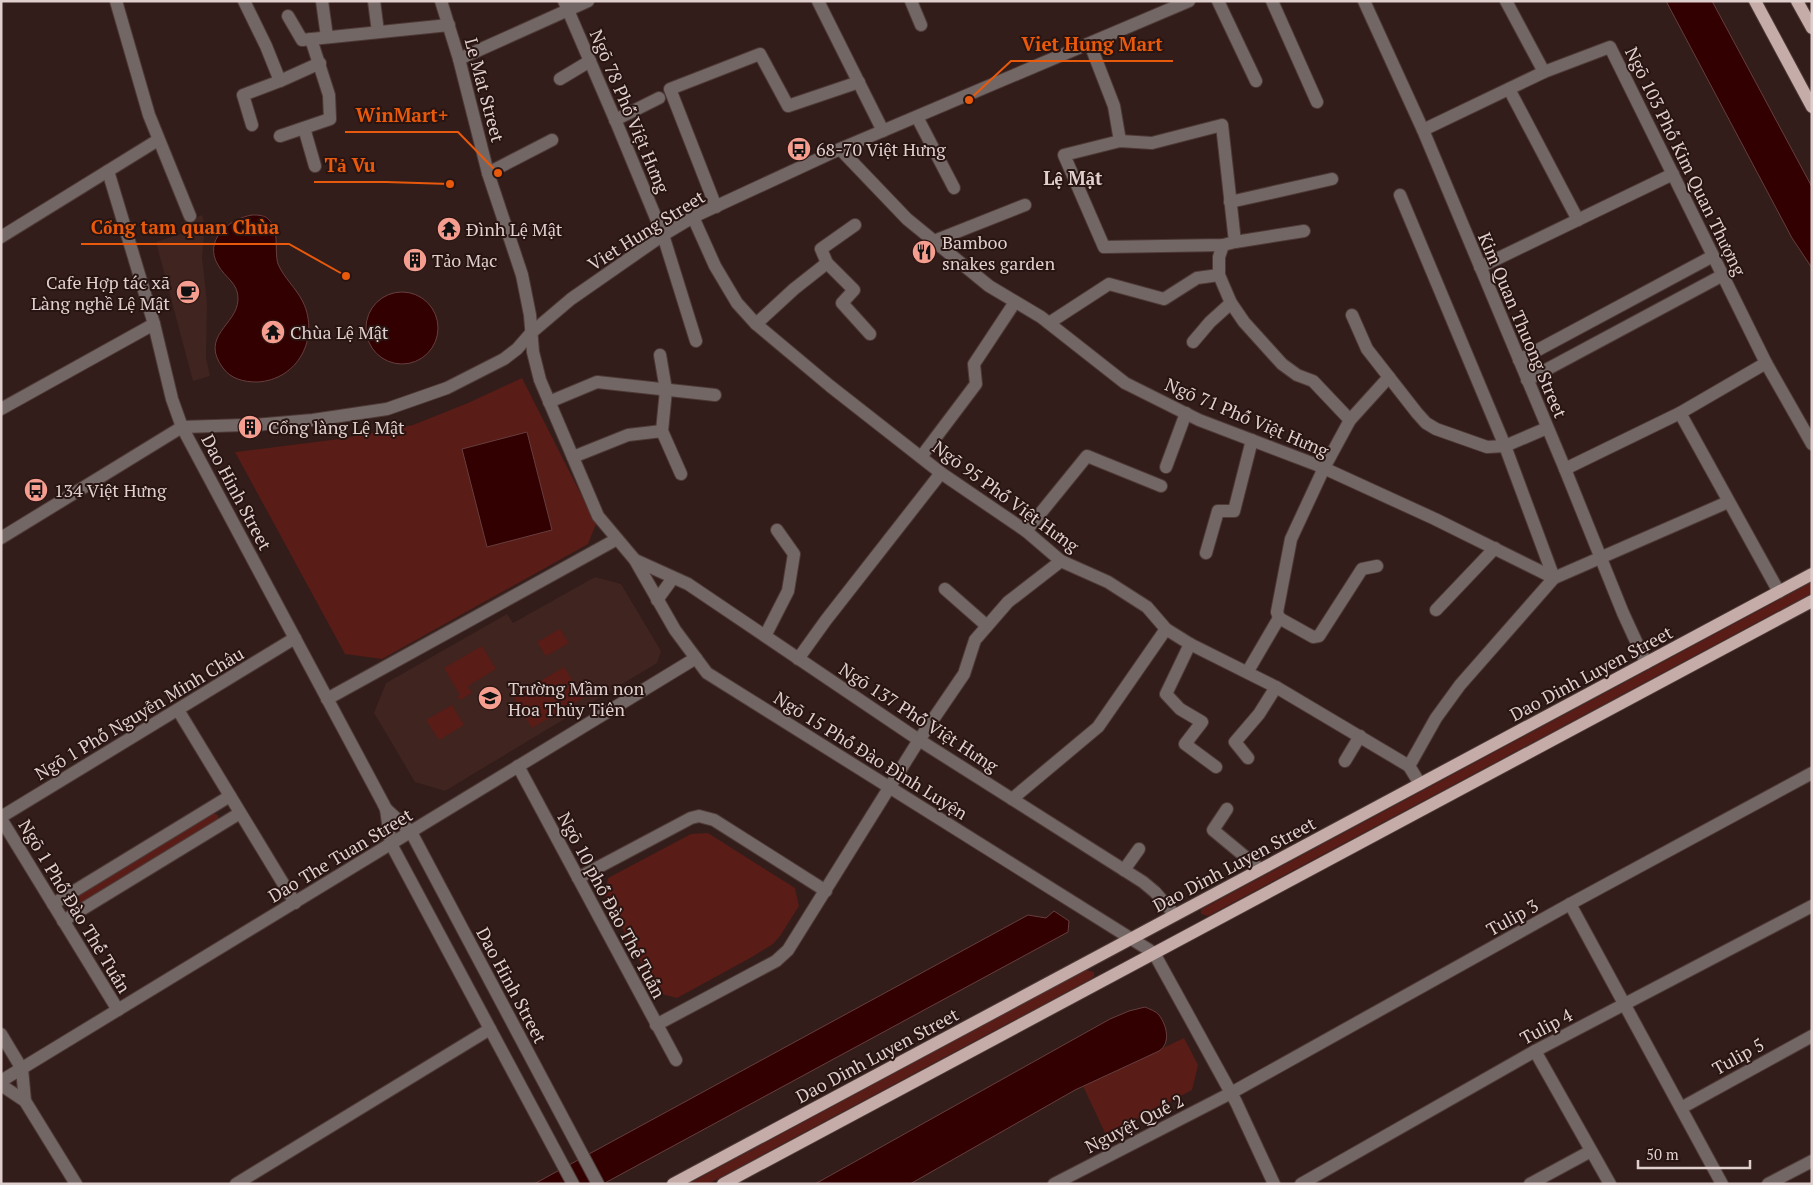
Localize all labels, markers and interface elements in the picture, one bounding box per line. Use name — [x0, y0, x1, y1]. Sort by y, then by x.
street label: Ngõ 78 Phố Việt Hưng — [585, 26, 676, 197]
callout: Viet Hung Mart — [1011, 27, 1173, 61]
text: Viet Hung Mart — [1021, 31, 1163, 56]
street label: Le Mat Street — [460, 35, 511, 145]
street label: Ngõ 103 Phố Kim Quan Thượng — [1620, 43, 1752, 280]
callout: WinMart+ — [345, 98, 458, 132]
text: WinMart+ — [356, 102, 448, 127]
bus stop icon: 68-70 Việt Hưng — [786, 136, 812, 162]
place label: 68-70 Việt Hưng — [816, 137, 946, 161]
callout: Tả Vu — [314, 148, 386, 182]
text: Tả Vu — [324, 152, 376, 177]
district label: Lệ Mật — [1043, 165, 1103, 190]
street label: Viet Hung Street — [583, 184, 709, 276]
callout: Cổng tam quan Chùa — [81, 210, 289, 244]
text: Cổng tam quan Chùa — [91, 214, 280, 239]
temple icon: Đình Lệ Mật — [436, 216, 462, 242]
place label: Đình Lệ Mật — [466, 217, 563, 241]
street label: Kim Quan Thuong Street — [1473, 229, 1573, 422]
place label: Bamboo snakes garden — [942, 230, 1055, 275]
restaurant icon: Bamboo snakes garden — [911, 239, 937, 265]
building icon: Tảo Mạc — [402, 247, 428, 273]
place label: Tảo Mạc — [432, 248, 497, 272]
place label: Cafe Hợp tác xã Làng nghề Lệ Mật — [31, 270, 170, 315]
cafe icon: Cafe Hợp tác xã Làng nghề Lệ Mật — [175, 279, 201, 305]
temple icon: Chùa Lệ Mật — [260, 319, 286, 345]
place label: Chùa Lệ Mật — [290, 320, 389, 344]
street label: Ngõ 71 Phố Việt Hưng — [1162, 372, 1333, 463]
building icon: Cổng làng Lệ Mật — [237, 414, 263, 440]
place label: Cổng làng Lệ Mật — [268, 415, 405, 439]
street label: Dao Hinh Street — [196, 430, 278, 555]
street label: Ngõ 95 Phố Việt Hưng — [928, 435, 1084, 558]
bus stop icon: 134 Việt Hưng — [23, 477, 49, 503]
place label: 134 Việt Hưng — [54, 478, 167, 502]
street label: Dao Dinh Luyen Street — [1505, 620, 1677, 726]
street label: Ngõ 1 Phố Nguyễn Minh Châu — [30, 641, 248, 785]
street label: Ngõ 137 Phố Việt Hưng — [835, 657, 1004, 778]
place label: Trường Mầm non Hoa Thủy Tiên — [508, 676, 644, 721]
school or university icon: Trường Mầm non Hoa Thủy Tiên — [477, 685, 503, 711]
street label: Ngõ 15 Phố Đào Đình Luyện — [770, 685, 973, 825]
street label: Dao The Tuan Street — [263, 802, 417, 908]
street label: Ngõ 10 phố Đào Thế Tuấn — [553, 808, 671, 1003]
street label: Dao Dinh Luyen Street — [1148, 811, 1320, 917]
street label: Ngõ 1 Phố Đào Thế Tuấn — [14, 815, 137, 998]
street label: Tulip 3 — [1482, 893, 1542, 941]
street label: Dao Hinh Street — [471, 923, 553, 1048]
street label: Dao Dinh Luyen Street — [791, 1002, 963, 1108]
street label: Tulip 4 — [1516, 1002, 1577, 1050]
street label: Tulip 5 — [1708, 1032, 1768, 1080]
street label: Nguyệt Quế 2 — [1081, 1088, 1187, 1158]
scale bar — [1638, 1138, 1750, 1170]
text: 50 m — [1646, 1144, 1679, 1164]

